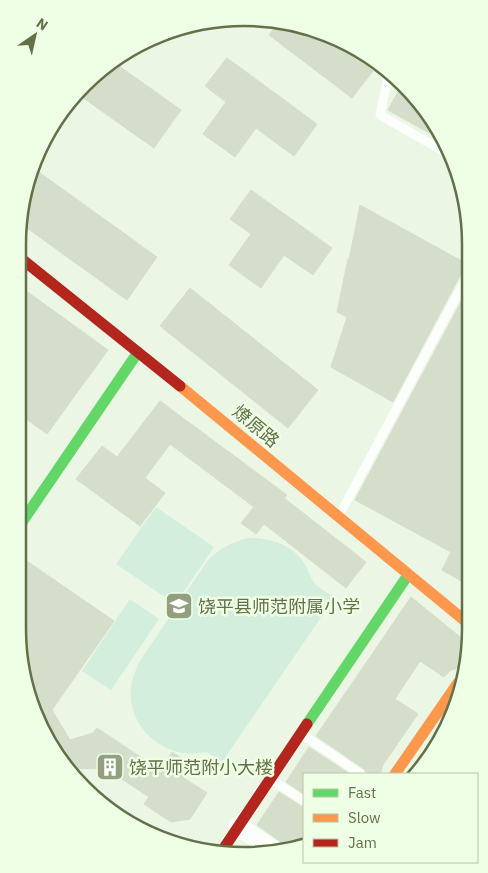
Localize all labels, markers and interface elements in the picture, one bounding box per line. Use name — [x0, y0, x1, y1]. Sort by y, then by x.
north arrow — [10, 10, 60, 60]
text: N — [33, 14, 52, 35]
street label: 燎原路 — [228, 400, 284, 452]
school or university icon: 饶平县师范附属小学 — [164, 591, 194, 621]
place label: 饶平县师范附属小学 — [198, 595, 360, 618]
building icon: 饶平师范附小大楼 — [95, 752, 125, 782]
place label: 饶平师范附小大楼 — [129, 756, 273, 779]
legend — [303, 773, 478, 863]
text: Fast — [348, 783, 376, 802]
text: Slow — [348, 808, 381, 827]
text: Jam — [348, 833, 377, 852]

